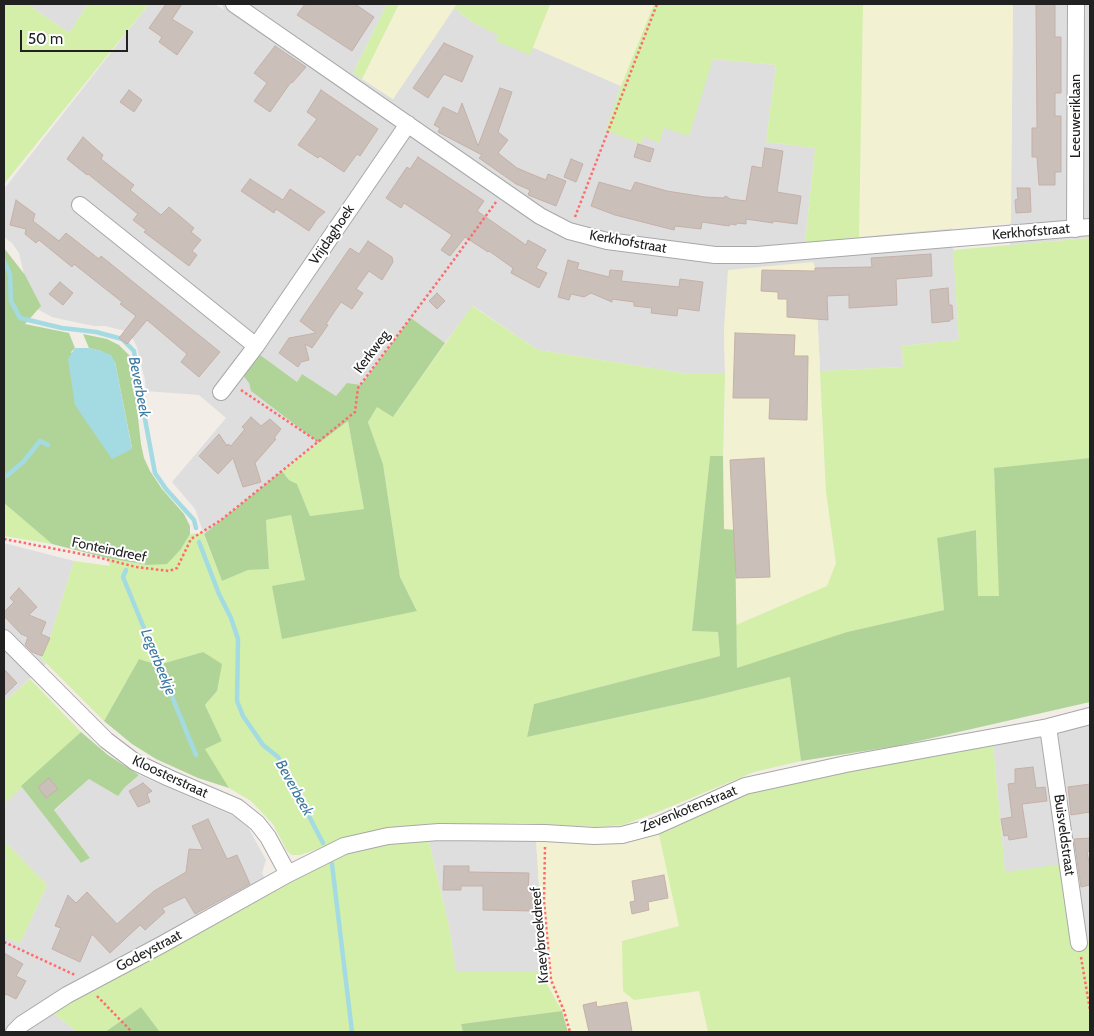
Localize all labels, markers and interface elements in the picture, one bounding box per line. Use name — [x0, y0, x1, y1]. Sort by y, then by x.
scale bar — [22, 20, 130, 52]
text: 50 m — [28, 30, 63, 48]
street label: Leeuweriklaan — [1068, 74, 1084, 158]
street label: Vrijdaghoek — [306, 202, 358, 268]
street label: Kerkhofstraat — [991, 220, 1071, 244]
street label: Kerkhofstraat — [588, 227, 668, 257]
street label: Kerkweg — [350, 327, 394, 377]
water label: Beverbeek — [124, 355, 154, 419]
street label: Fonteindreef — [70, 534, 148, 566]
water label: Legerbeekje — [137, 626, 179, 698]
street label: Kloosterstraat — [130, 752, 210, 802]
water label: Beverbeek — [271, 757, 317, 819]
street label: Zevenkotenstraat — [638, 782, 740, 836]
street label: Buisveldstraat — [1050, 793, 1078, 877]
street label: Kraeybroekdreef — [527, 886, 553, 984]
street label: Godeystraat — [113, 927, 185, 975]

